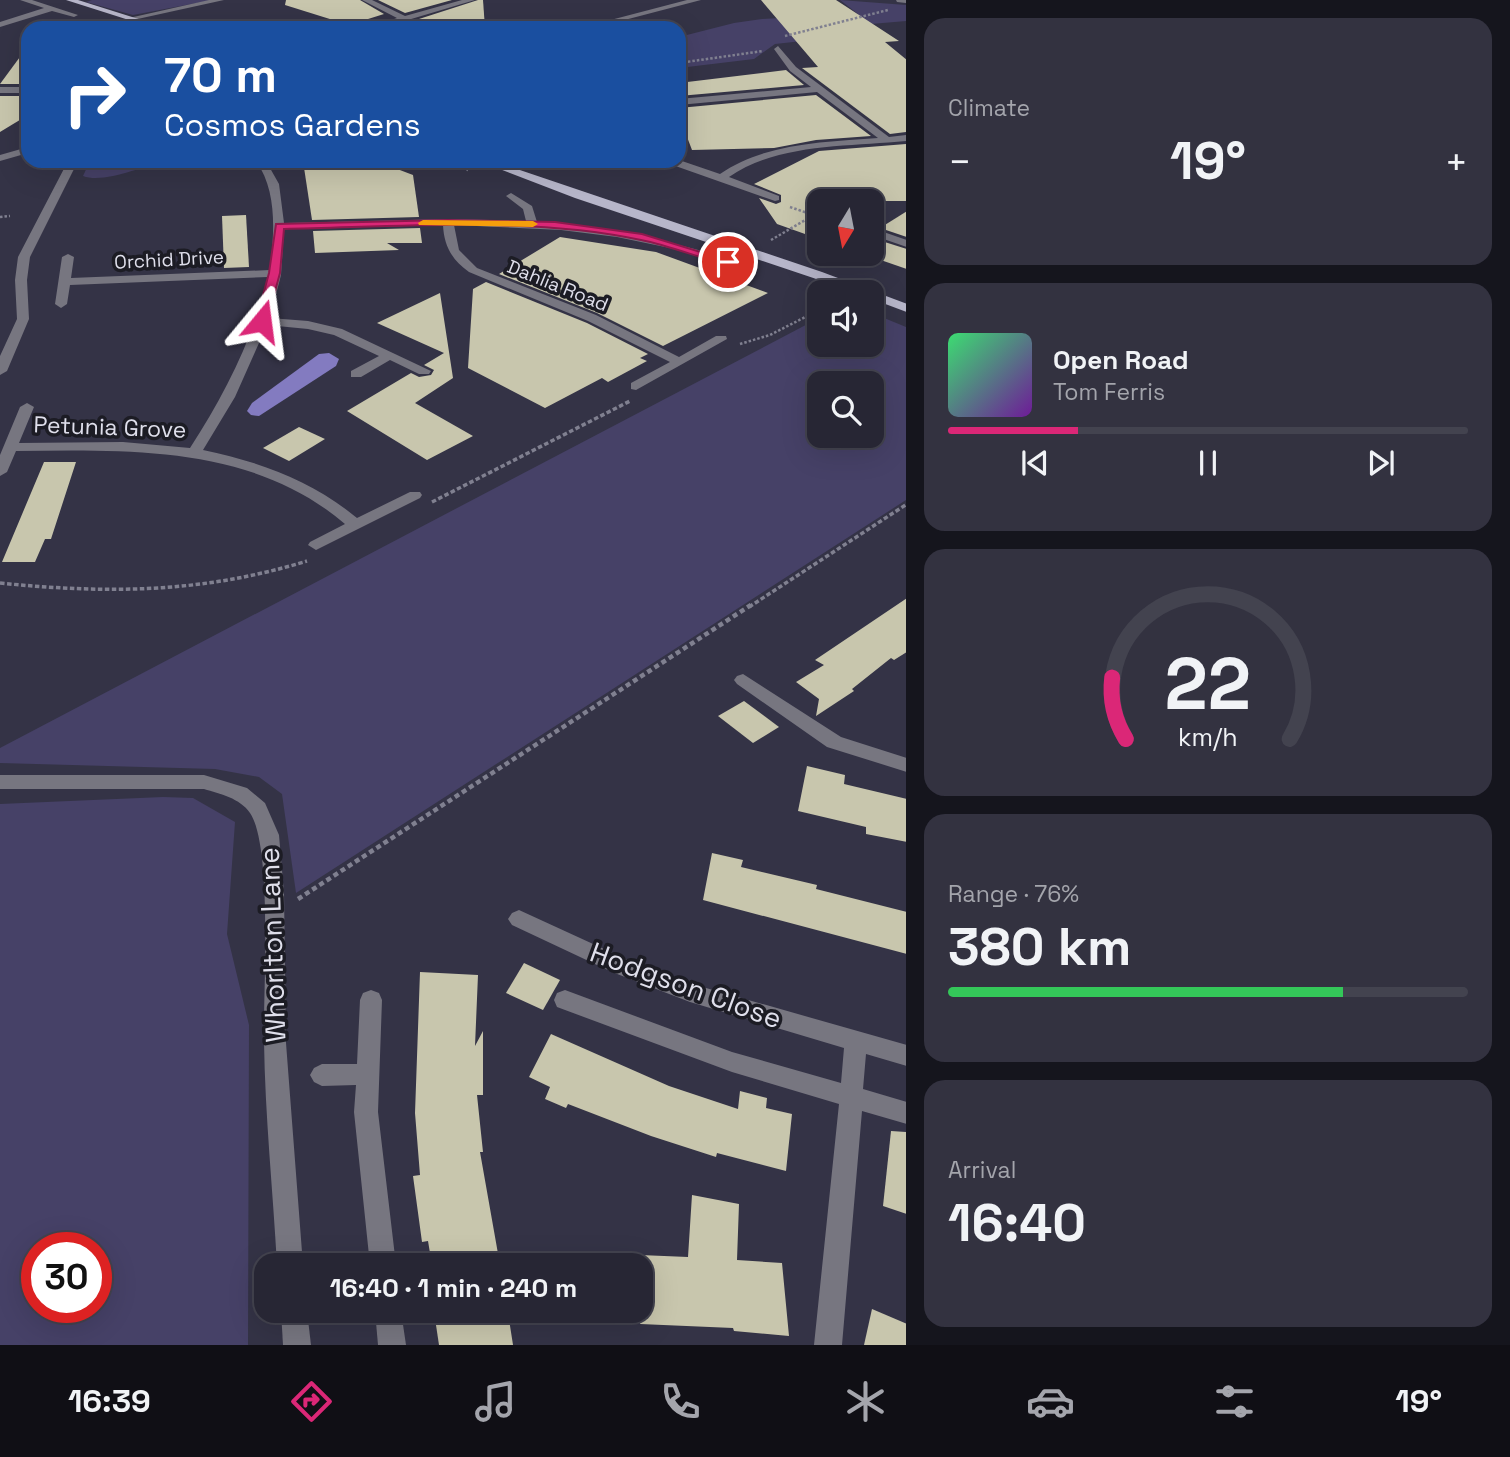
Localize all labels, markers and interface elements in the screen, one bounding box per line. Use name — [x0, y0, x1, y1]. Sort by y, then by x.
text: 70 m — [164, 44, 277, 106]
icon: right — [49, 49, 140, 140]
text: Climate — [948, 93, 1030, 123]
text: Cosmos Gardens — [164, 105, 421, 145]
text: 19° — [1170, 128, 1246, 194]
text: − — [948, 138, 972, 186]
text: + — [1444, 138, 1468, 186]
north arrow — [807, 189, 884, 266]
map controls — [807, 189, 884, 448]
pin — [698, 232, 758, 292]
icon: arrive — [709, 243, 747, 281]
street label: Orchid Drive — [114, 244, 225, 275]
street label: Dahlia Road — [504, 254, 612, 317]
button: sound — [807, 280, 884, 357]
position arrow — [225, 284, 299, 358]
text: Open Road — [1053, 343, 1189, 377]
button: search — [807, 371, 884, 448]
text: Tom Ferris — [1053, 377, 1165, 407]
street label: Petunia Grove — [33, 409, 187, 445]
icon: previous — [1016, 444, 1054, 482]
icon: pause — [1189, 444, 1227, 482]
icon: next — [1362, 444, 1400, 482]
text: 22 — [1165, 637, 1251, 730]
text: km/h — [1178, 720, 1238, 752]
street label: Whorlton Lane — [251, 847, 293, 1043]
text: Range · 76% — [948, 879, 1079, 909]
text: 380 km — [948, 914, 1131, 980]
street label: Hodgson Close — [585, 934, 787, 1036]
text: Arrival — [948, 1155, 1016, 1185]
text: 16:40 — [948, 1190, 1086, 1256]
speed limit sign: 30 — [21, 1232, 112, 1323]
text: 16:40 · 1 min · 240 m — [330, 1271, 577, 1305]
icon: directions — [287, 1377, 336, 1426]
icon: music — [471, 1377, 520, 1426]
icon: phone — [656, 1377, 705, 1426]
icon: climate — [841, 1377, 890, 1426]
icon: car — [1026, 1377, 1075, 1426]
icon: filters — [1210, 1377, 1259, 1426]
text: 16:39 — [68, 1381, 151, 1421]
text: 19° — [1395, 1381, 1442, 1421]

